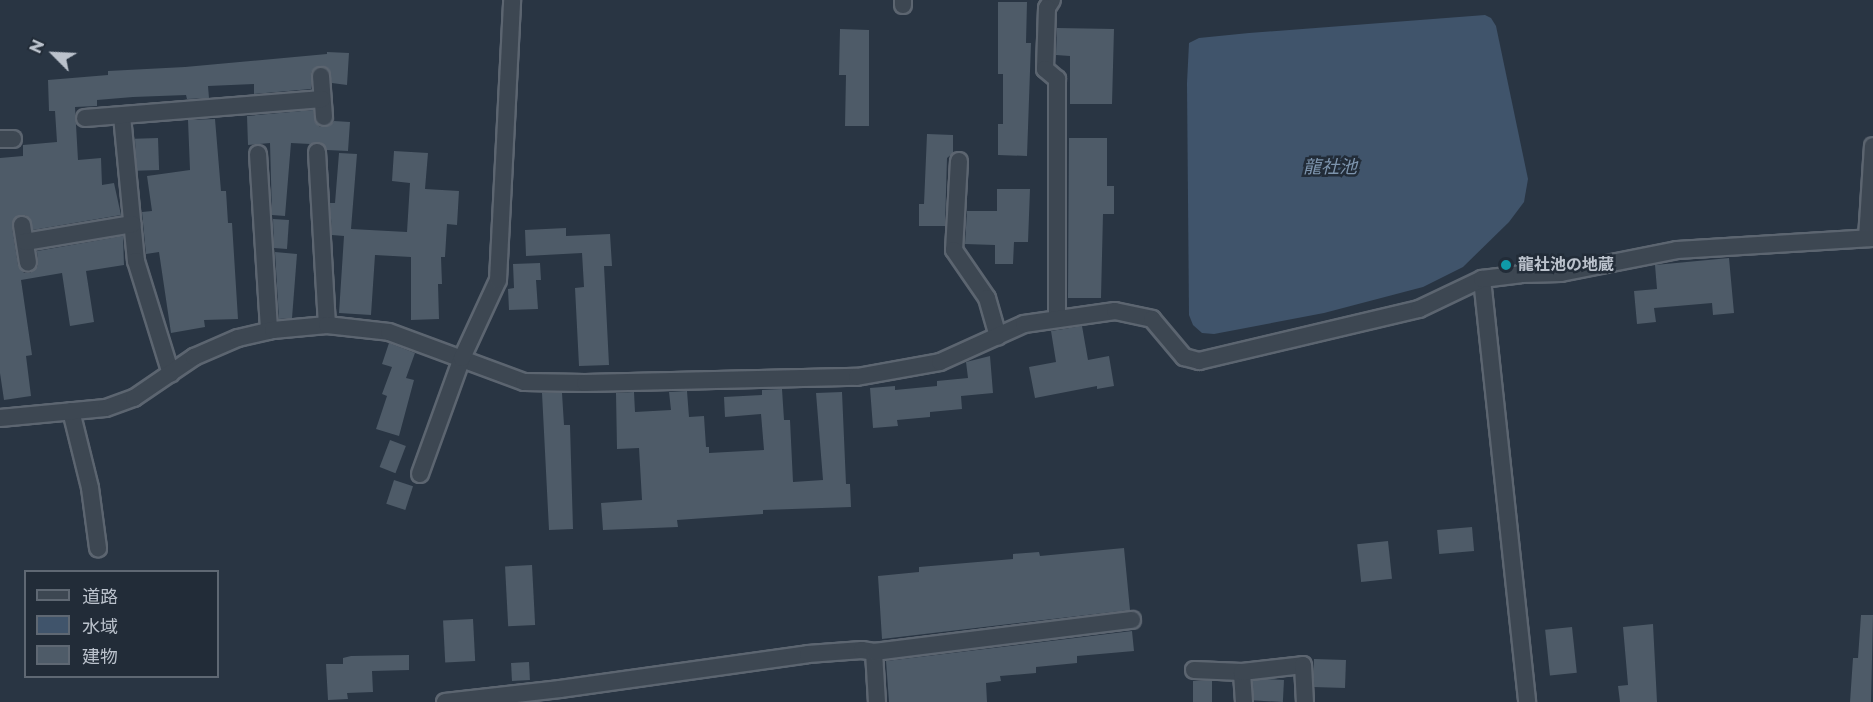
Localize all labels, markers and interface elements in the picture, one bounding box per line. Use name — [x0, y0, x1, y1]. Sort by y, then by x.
north arrow — [24, 24, 84, 84]
text: N — [26, 37, 48, 56]
water label: 龍社池 — [1303, 156, 1357, 178]
place label: 龍社池の地蔵 — [1518, 255, 1614, 275]
marker: 龍社池の地蔵 — [1499, 258, 1513, 272]
legend — [24, 570, 219, 678]
text: 道路 — [82, 586, 118, 608]
text: 水域 — [82, 616, 118, 638]
text: 建物 — [82, 646, 118, 668]

